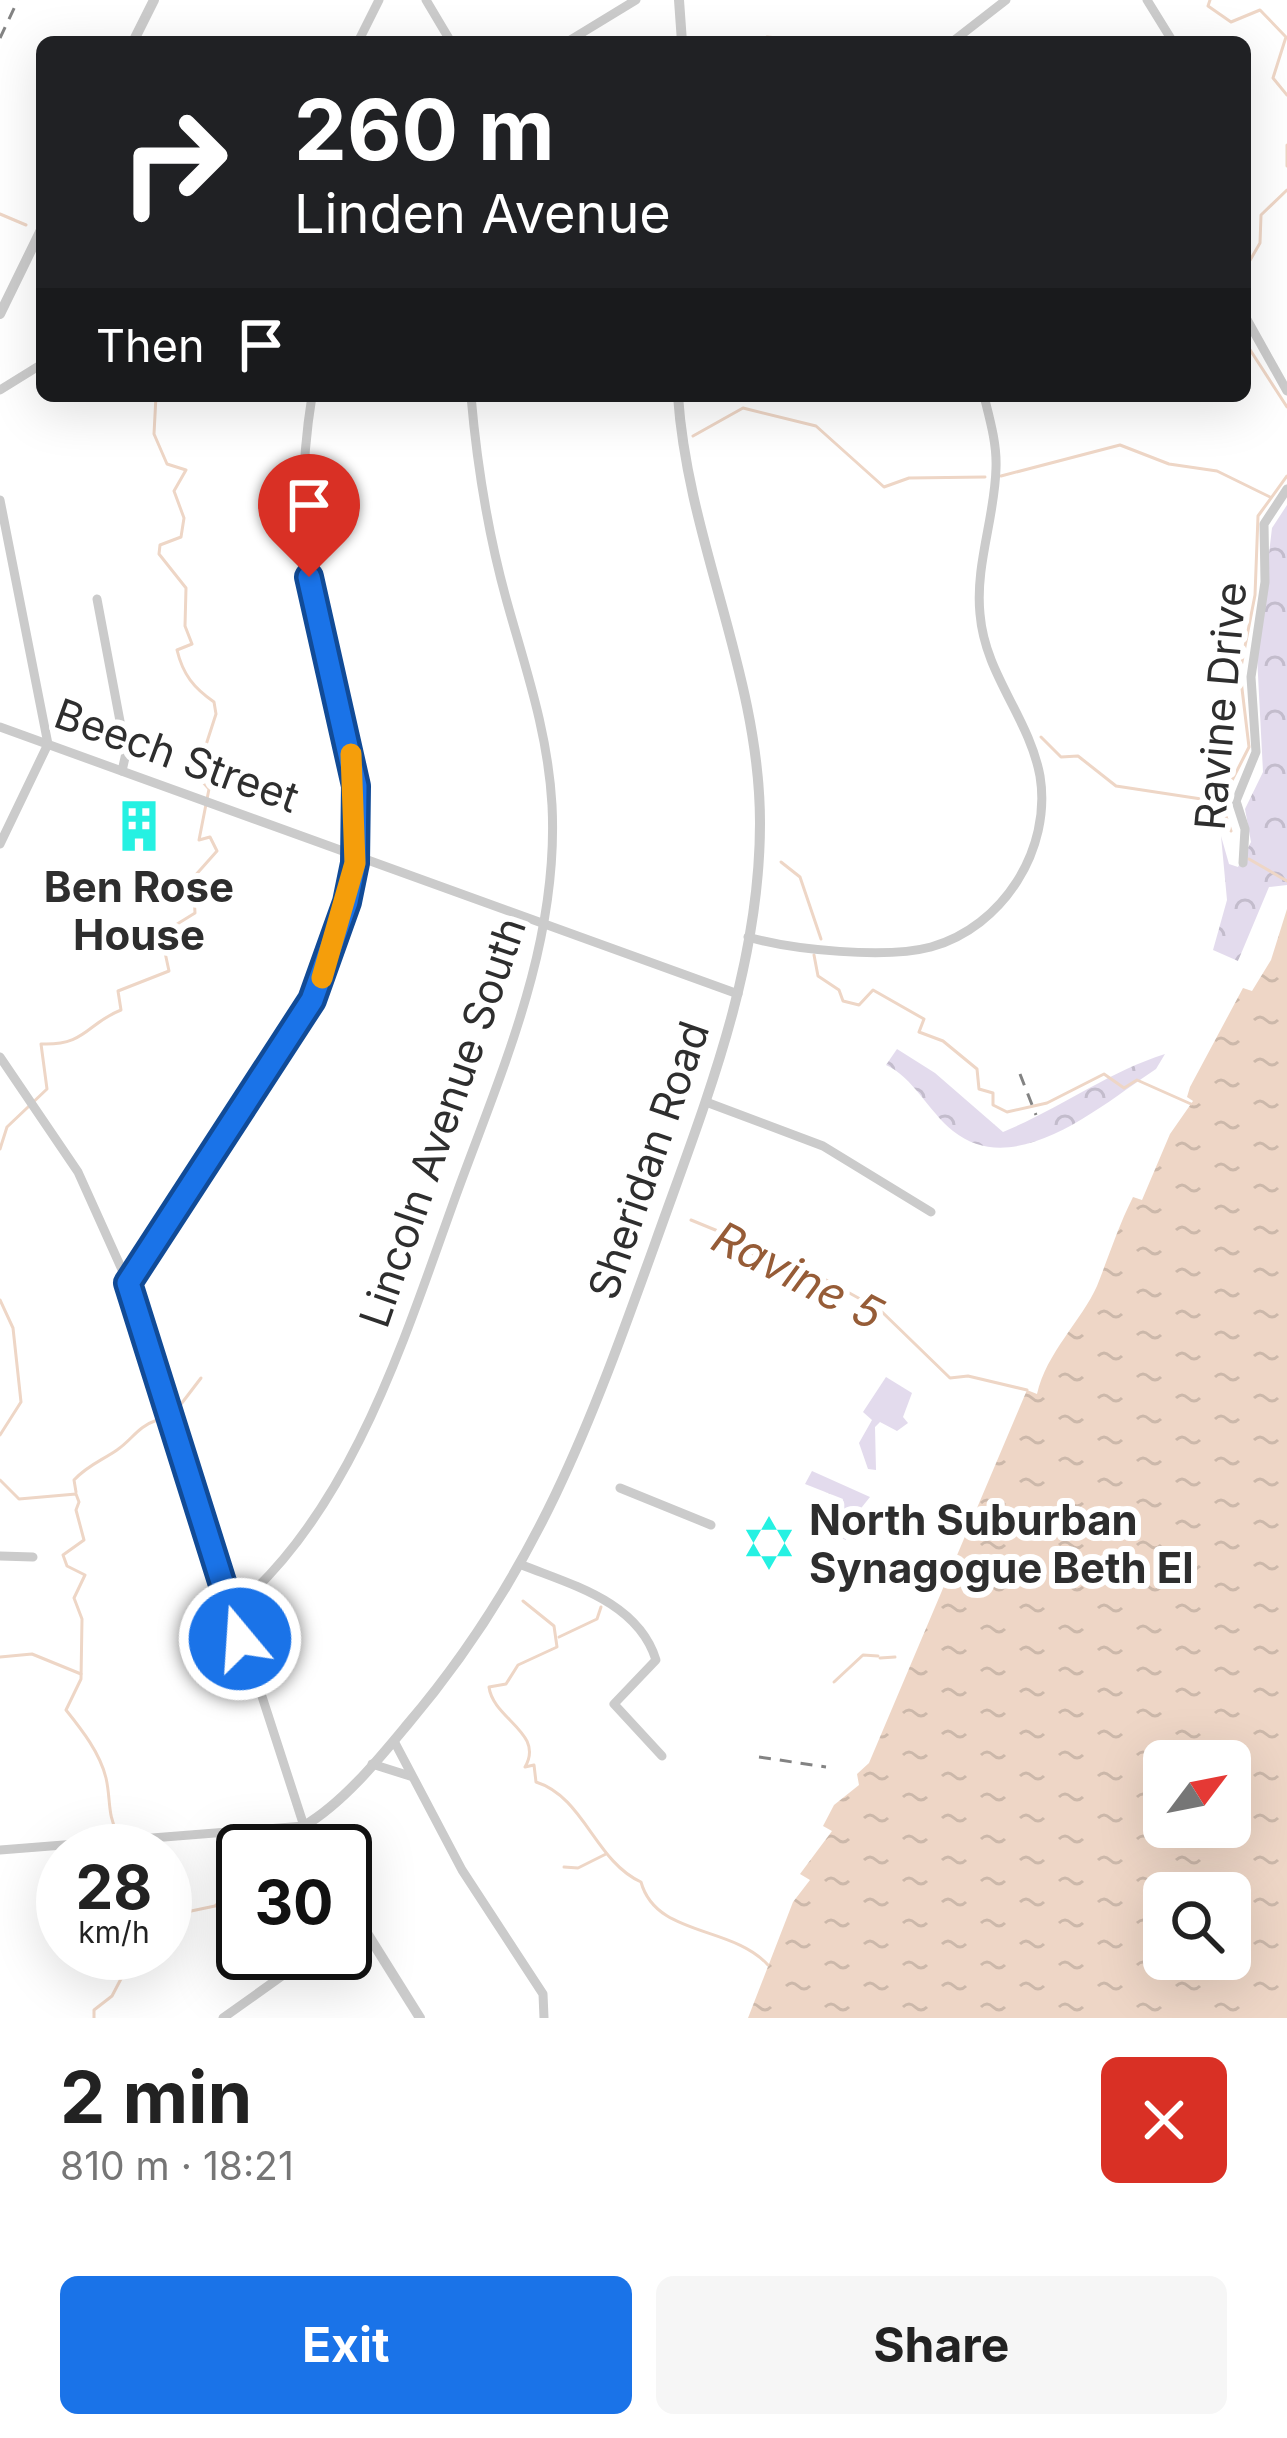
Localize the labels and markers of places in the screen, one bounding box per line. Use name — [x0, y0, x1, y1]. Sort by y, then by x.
pin — [258, 454, 360, 577]
building icon: Ben Rose House — [110, 797, 168, 855]
place label: Ben Rose House — [44, 861, 234, 960]
place label: North Suburban Synagogue Beth El — [809, 1494, 1194, 1593]
synagogue icon: North Suburban Synagogue Beth El — [740, 1514, 798, 1572]

